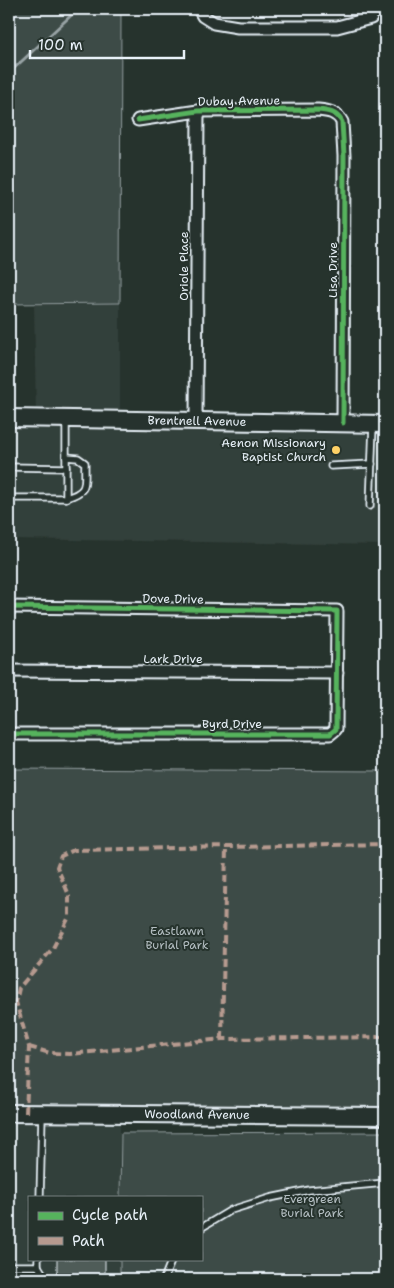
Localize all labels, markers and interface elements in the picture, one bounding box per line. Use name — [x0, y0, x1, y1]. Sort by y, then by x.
scale bar — [30, 28, 184, 60]
text: 100 m — [38, 35, 83, 55]
street label: Dubay Avenue — [198, 92, 281, 110]
street label: Oriole Place — [176, 231, 192, 301]
street label: Lisa Drive — [325, 242, 341, 298]
street label: Brentnell Avenue — [148, 412, 247, 430]
place label: Aenon Missionary Baptist Church — [221, 435, 326, 465]
marker: Aenon Missionary Baptist Church — [330, 444, 342, 456]
street label: Dove Drive — [142, 590, 204, 608]
street label: Lark Drive — [143, 651, 203, 667]
street label: Byrd Drive — [202, 716, 262, 732]
park label: Eastlawn Burial Park — [145, 923, 209, 953]
street label: Woodland Avenue — [144, 1106, 250, 1123]
park label: Evergreen Burial Park — [280, 1191, 344, 1221]
legend — [28, 1196, 202, 1260]
text: Cycle path — [72, 1205, 148, 1225]
text: Path — [72, 1231, 105, 1251]

